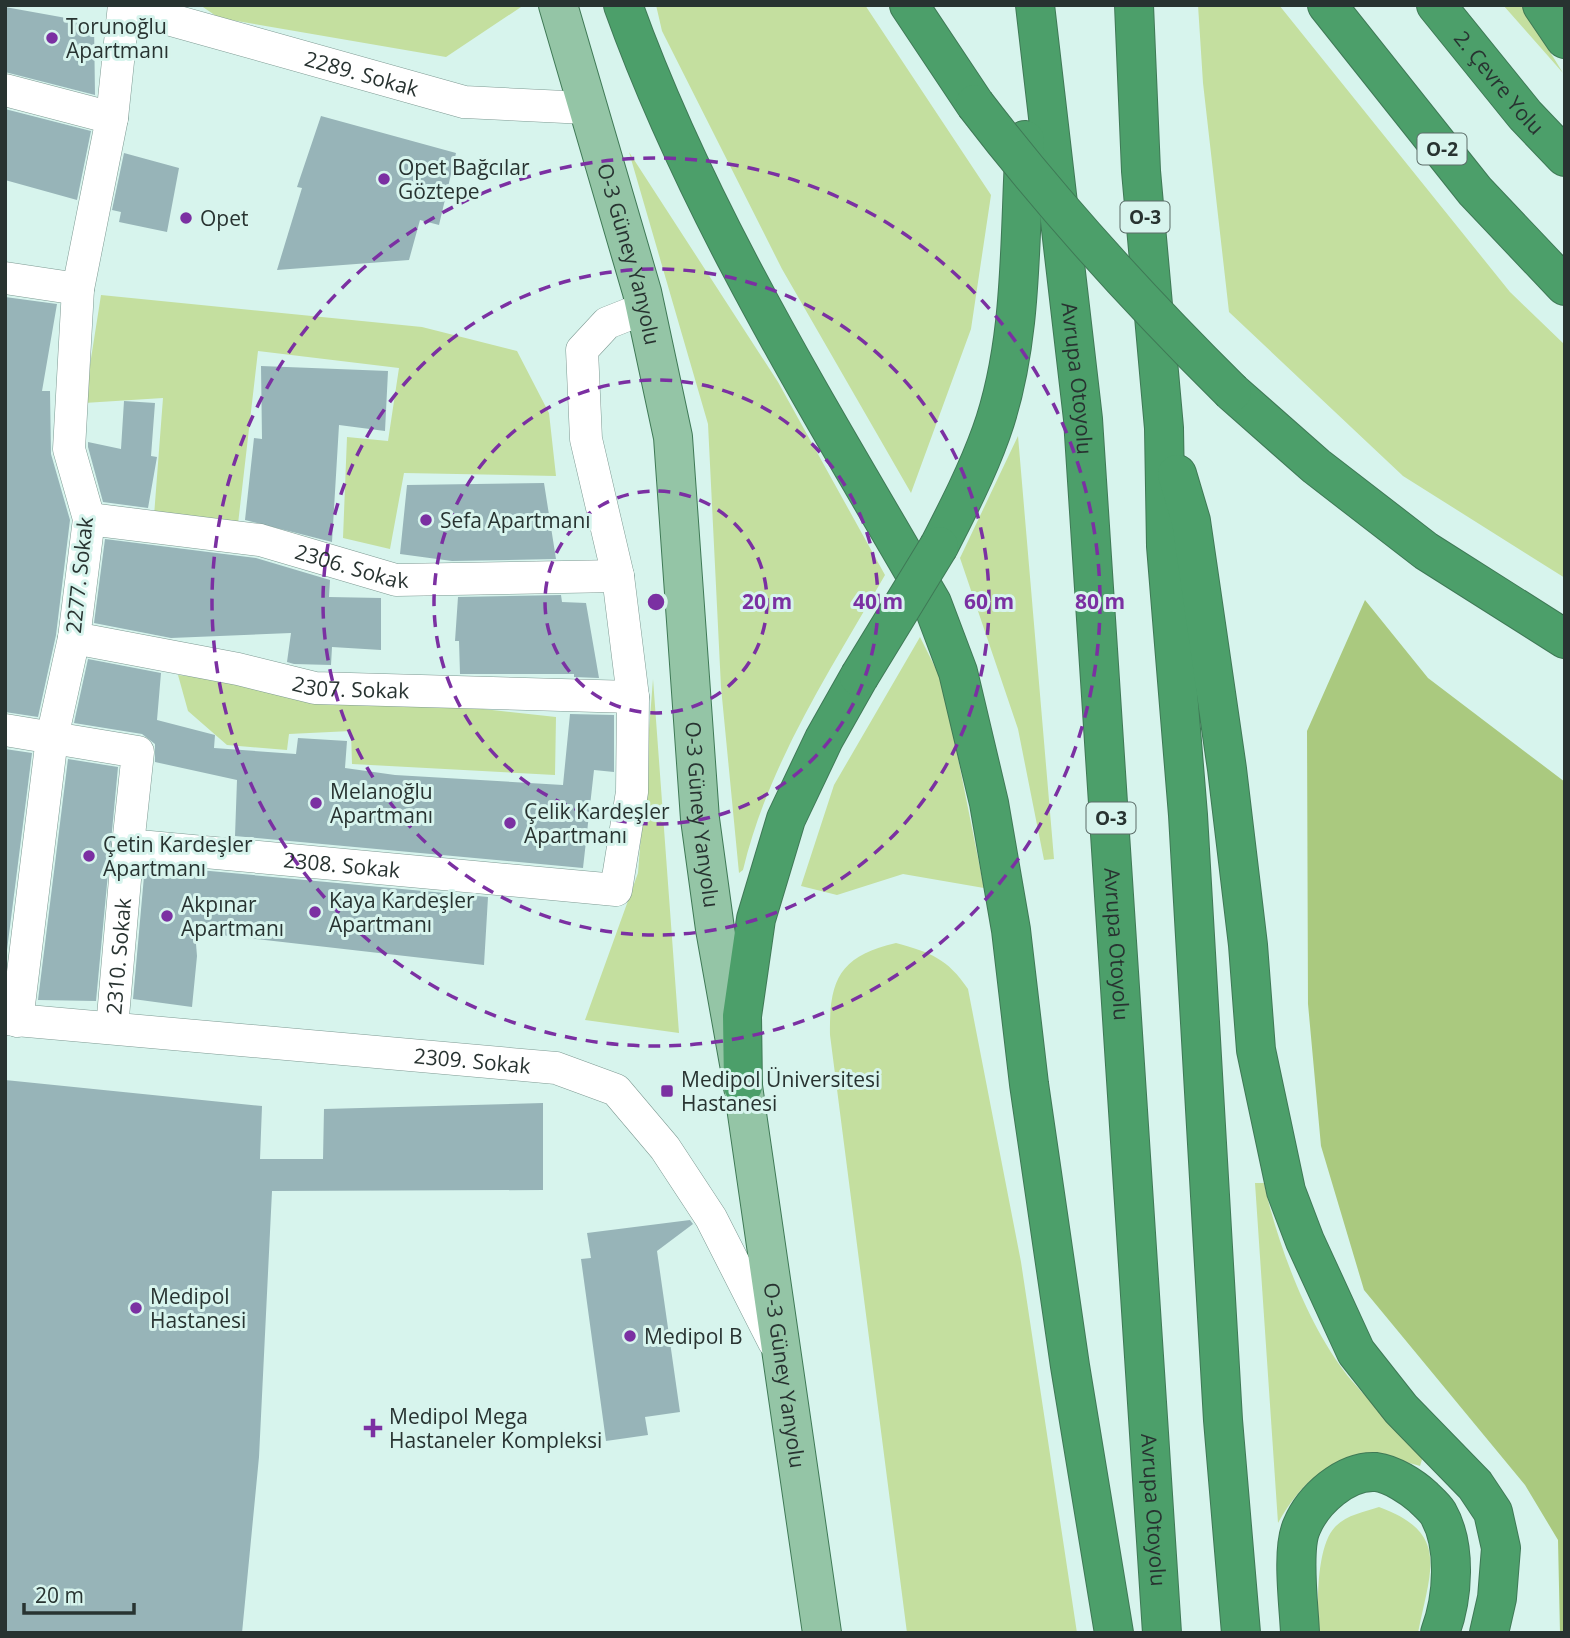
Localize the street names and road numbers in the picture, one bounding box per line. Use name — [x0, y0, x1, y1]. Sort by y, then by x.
street label: 2. Çevre Yolu — [1448, 25, 1550, 141]
street label: 2289. Sokak — [302, 44, 422, 103]
road number: O-2 — [1418, 134, 1466, 164]
street label: O-3 Güney Yanyolu — [591, 160, 667, 347]
road number: O-3 — [1120, 202, 1170, 232]
street label: Avrupa Otoyolu — [1056, 301, 1099, 456]
street label: 2277. Sokak — [59, 515, 99, 635]
street label: 2306. Sokak — [292, 537, 409, 594]
street label: 2307. Sokak — [290, 669, 410, 705]
street label: O-3 Güney Yanyolu — [679, 720, 726, 909]
road number: O-3 — [1086, 803, 1136, 834]
street label: 2308. Sokak — [282, 845, 401, 884]
street label: Avrupa Otoyolu — [1098, 867, 1136, 1021]
street label: 2310. Sokak — [99, 897, 137, 1016]
street label: 2309. Sokak — [413, 1041, 532, 1080]
street label: O-3 Güney Yanyolu — [758, 1281, 812, 1470]
street label: Avrupa Otoyolu — [1135, 1433, 1173, 1587]

